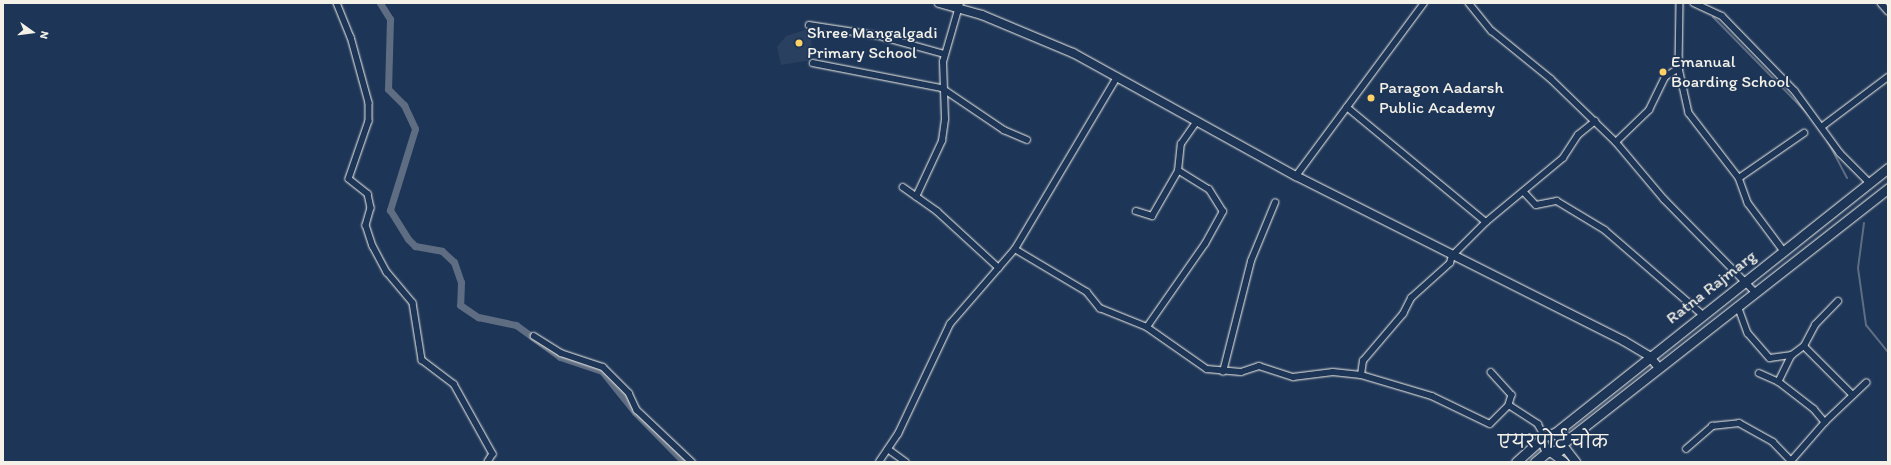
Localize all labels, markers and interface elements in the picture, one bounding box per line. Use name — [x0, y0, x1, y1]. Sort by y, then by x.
north arrow — [12, 12, 52, 52]
place label: Shree Mangalgadi Primary School — [807, 23, 937, 63]
text: N — [37, 30, 51, 40]
marker: Shree Mangalgadi Primary School — [794, 38, 804, 48]
place label: Emanual Boarding School — [1671, 52, 1790, 92]
marker: Emanual Boarding School — [1658, 67, 1668, 77]
place label: Paragon Aadarsh Public Academy — [1379, 78, 1504, 118]
marker: Paragon Aadarsh Public Academy — [1366, 93, 1376, 103]
street label: Ratna Rajmarg — [1662, 246, 1760, 328]
district label: एयरपोर्ट चोक — [1498, 431, 1608, 453]

